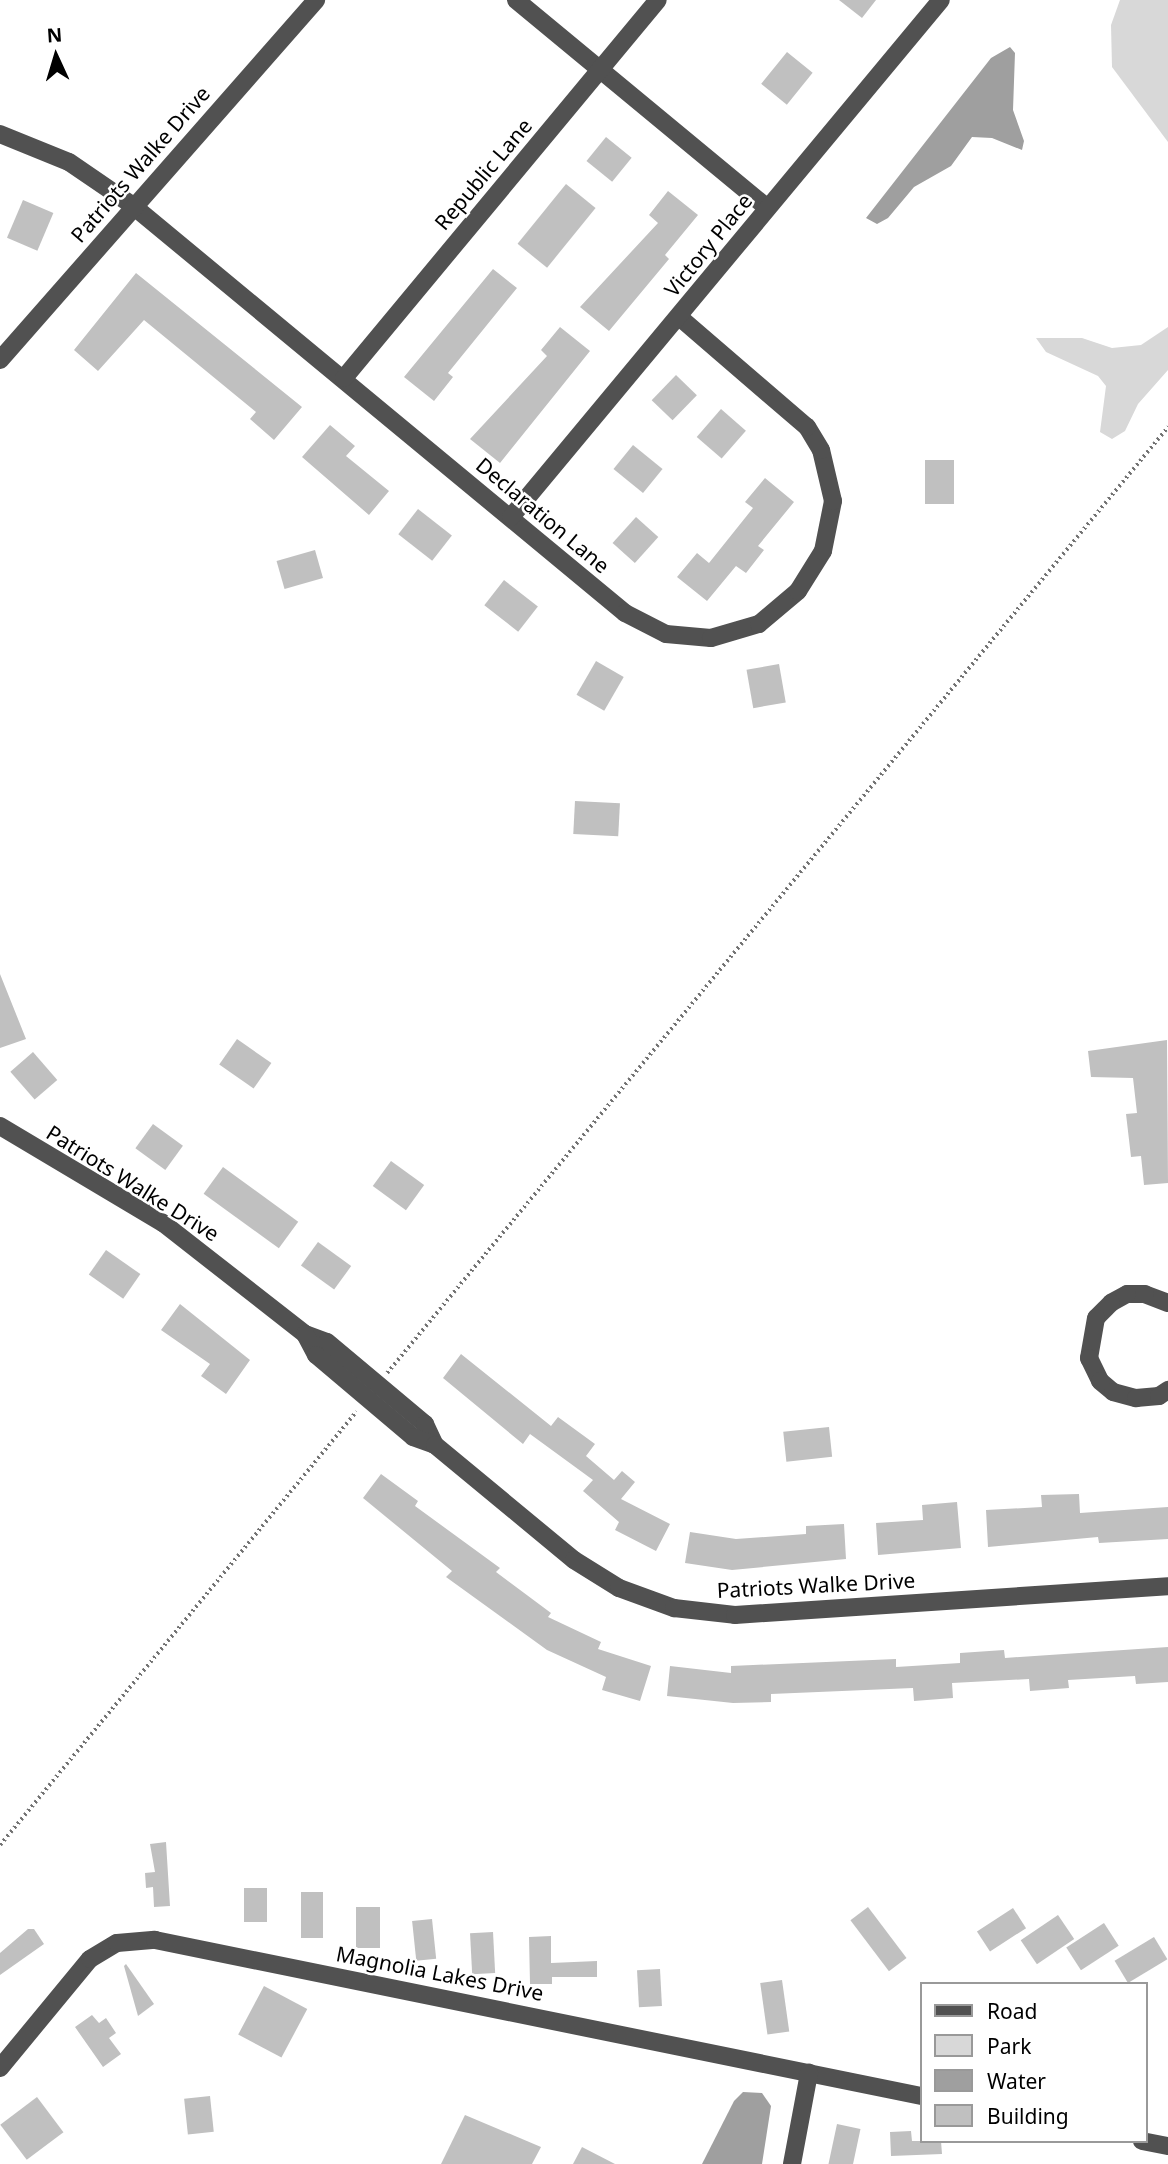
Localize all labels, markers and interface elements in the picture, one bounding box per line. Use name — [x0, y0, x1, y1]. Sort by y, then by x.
north arrow — [21, 21, 91, 91]
text: N — [46, 22, 63, 49]
street label: Patriots Walke Drive — [65, 81, 215, 247]
street label: Republic Lane — [429, 113, 537, 235]
street label: Victory Place — [659, 188, 757, 302]
street label: Declaration Lane — [471, 452, 615, 578]
street label: Patriots Walke Drive — [42, 1120, 224, 1246]
street label: Patriots Walke Drive — [716, 1567, 916, 1603]
street label: Magnolia Lakes Drive — [334, 1941, 546, 2005]
legend — [920, 1982, 1147, 2143]
text: Road — [987, 1997, 1037, 2025]
text: Park — [987, 2032, 1031, 2060]
text: Water — [987, 2067, 1046, 2095]
text: Building — [987, 2102, 1069, 2130]

